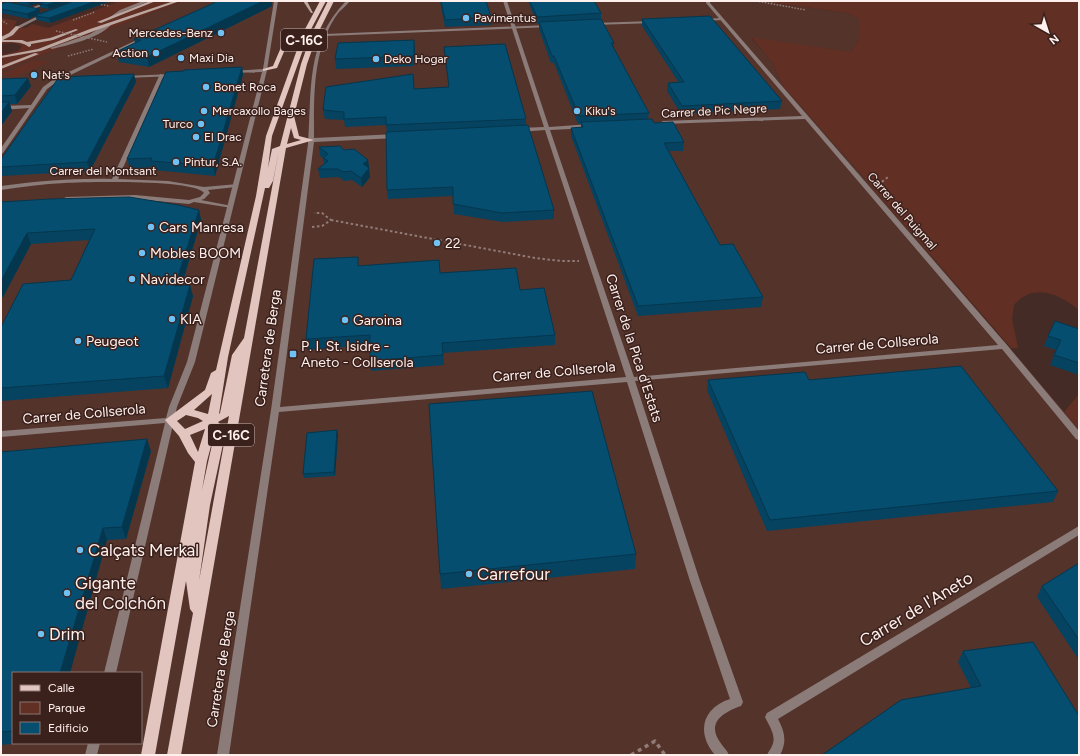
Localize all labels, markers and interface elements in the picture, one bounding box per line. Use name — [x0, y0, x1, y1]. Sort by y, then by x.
place label: Pavimentus — [474, 11, 537, 25]
north arrow — [1028, 12, 1068, 52]
marker: Pavimentus — [461, 13, 471, 23]
place label: Mercedes-Benz — [129, 26, 213, 40]
marker: Mercedes-Benz — [216, 28, 226, 38]
road number: C-16C — [281, 29, 327, 51]
text: N — [1047, 32, 1061, 47]
place label: Action — [112, 46, 148, 60]
marker: Action — [151, 48, 161, 58]
place label: Maxi Dia — [189, 51, 234, 65]
place label: Deko Hogar — [384, 52, 448, 66]
marker: Maxi Dia — [176, 53, 186, 63]
marker: Deko Hogar — [371, 54, 381, 64]
place label: Nat's — [42, 68, 70, 82]
marker: Nat's — [29, 70, 39, 80]
place label: Bonet Roca — [214, 80, 276, 94]
marker: Bonet Roca — [201, 82, 211, 92]
street label: Carrer de Pic Negre — [661, 101, 768, 121]
place label: Mercaxollo Bages — [212, 104, 306, 118]
place label: Kiku's — [585, 104, 616, 118]
marker: Mercaxollo Bages — [199, 106, 209, 116]
marker: Kiku's — [572, 106, 582, 116]
place label: Turco — [163, 117, 193, 131]
marker: Turco — [196, 119, 206, 129]
place label: El Drac — [204, 130, 242, 144]
marker: El Drac — [191, 132, 201, 142]
place label: Pintur, S.A. — [184, 155, 242, 169]
marker: Pintur, S.A. — [171, 157, 181, 167]
street label: Carrer del Montsant — [50, 164, 157, 178]
street label: Carrer del Puigmal — [865, 169, 939, 253]
place label: Cars Manresa — [159, 219, 244, 236]
marker: Cars Manresa — [146, 222, 156, 232]
place label: 22 — [445, 235, 461, 252]
marker: 22 — [432, 238, 442, 248]
place label: Mobles BOOM — [150, 245, 241, 262]
marker: Mobles BOOM — [137, 248, 147, 258]
place label: Navidecor — [140, 271, 205, 288]
street label: Carrer de la Pica d'Estats — [602, 272, 666, 424]
marker: Navidecor — [127, 274, 137, 284]
street label: Carretera de Berga — [251, 288, 285, 408]
place label: KIA — [180, 311, 202, 328]
place label: Garoina — [353, 312, 402, 329]
marker: KIA — [167, 314, 177, 324]
marker: Garoina — [340, 315, 350, 325]
street label: Carrer de Collserola — [815, 330, 939, 358]
place label: Peugeot — [86, 333, 139, 350]
marker: Peugeot — [73, 336, 83, 346]
place label: P. I. St. Isidre - Aneto - Collserola — [301, 338, 414, 371]
marker: P. I. St. Isidre - Aneto - Collserola — [288, 349, 298, 359]
street label: Carrer de Collserola — [492, 358, 616, 386]
street label: Carrer de Collserola — [22, 400, 146, 428]
road number: C-16C — [208, 424, 254, 446]
place label: Calçats Merkal — [88, 540, 199, 560]
marker: Calçats Merkal — [75, 545, 85, 555]
place label: Carrefour — [477, 564, 550, 584]
street label: Carrer de l'Aneto — [856, 567, 976, 651]
marker: Carrefour — [464, 569, 474, 579]
place label: Gigante del Colchón — [75, 573, 166, 613]
marker: Gigante del Colchón — [62, 588, 72, 598]
street label: Carretera de Berga — [203, 609, 239, 729]
place label: Drim — [49, 624, 85, 644]
marker: Drim — [36, 629, 46, 639]
legend — [12, 672, 142, 744]
text: Calle — [48, 681, 75, 695]
text: Parque — [48, 701, 86, 715]
text: Edificio — [48, 721, 88, 735]

